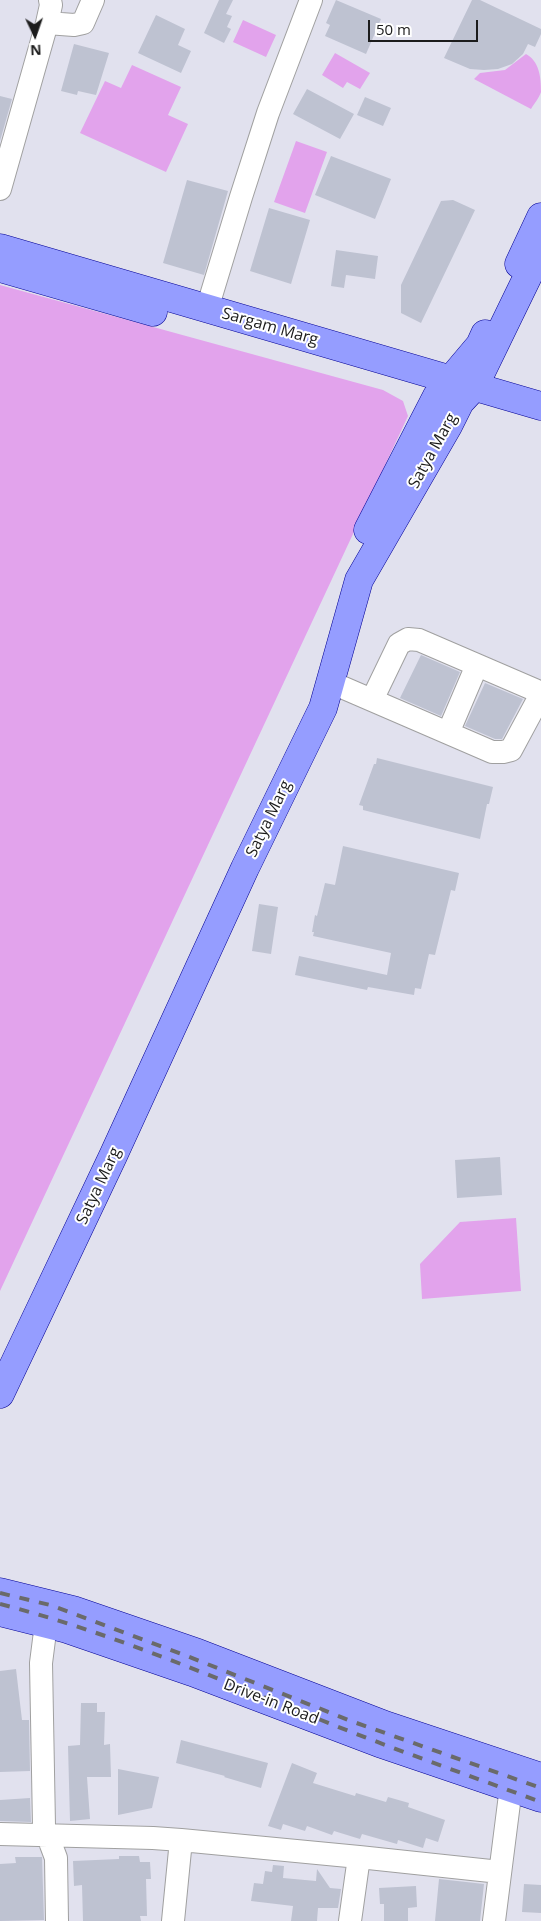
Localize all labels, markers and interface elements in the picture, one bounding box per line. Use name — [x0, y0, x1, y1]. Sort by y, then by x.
north arrow — [10, 10, 60, 60]
scale bar — [371, 10, 481, 42]
text: 50 m — [376, 19, 411, 39]
text: N — [30, 41, 42, 60]
street label: Sargam Marg — [220, 304, 320, 350]
street label: Satya Marg — [404, 410, 462, 492]
street label: Satya Marg — [242, 778, 296, 860]
street label: Satya Marg — [73, 1144, 125, 1228]
street label: Drive-in Road — [221, 1675, 321, 1729]

